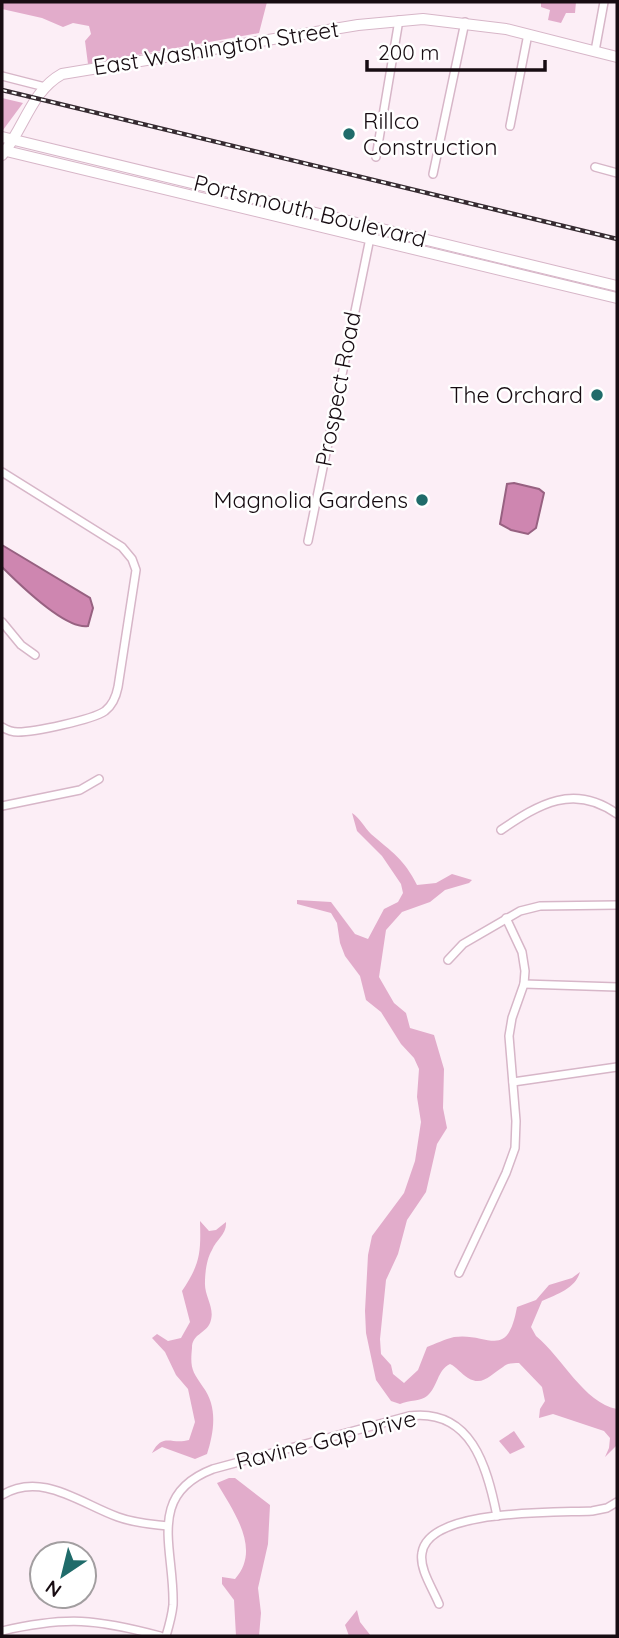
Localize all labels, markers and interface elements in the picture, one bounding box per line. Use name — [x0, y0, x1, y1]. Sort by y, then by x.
street label: East Washington Street — [91, 14, 341, 81]
scale bar — [367, 28, 546, 72]
text: 200 m — [378, 39, 440, 65]
place label: Rillco Construction — [363, 106, 498, 161]
marker: Rillco Construction — [341, 126, 357, 142]
street label: Portsmouth Boulevard — [191, 168, 429, 253]
street label: Prospect Road — [308, 309, 367, 469]
place label: The Orchard — [450, 380, 583, 409]
marker: The Orchard — [589, 387, 605, 403]
place label: Magnolia Gardens — [213, 485, 408, 514]
marker: Magnolia Gardens — [414, 492, 430, 508]
street label: Ravine Gap Drive — [233, 1403, 419, 1476]
north arrow — [28, 1540, 98, 1610]
text: N — [41, 1575, 66, 1603]

